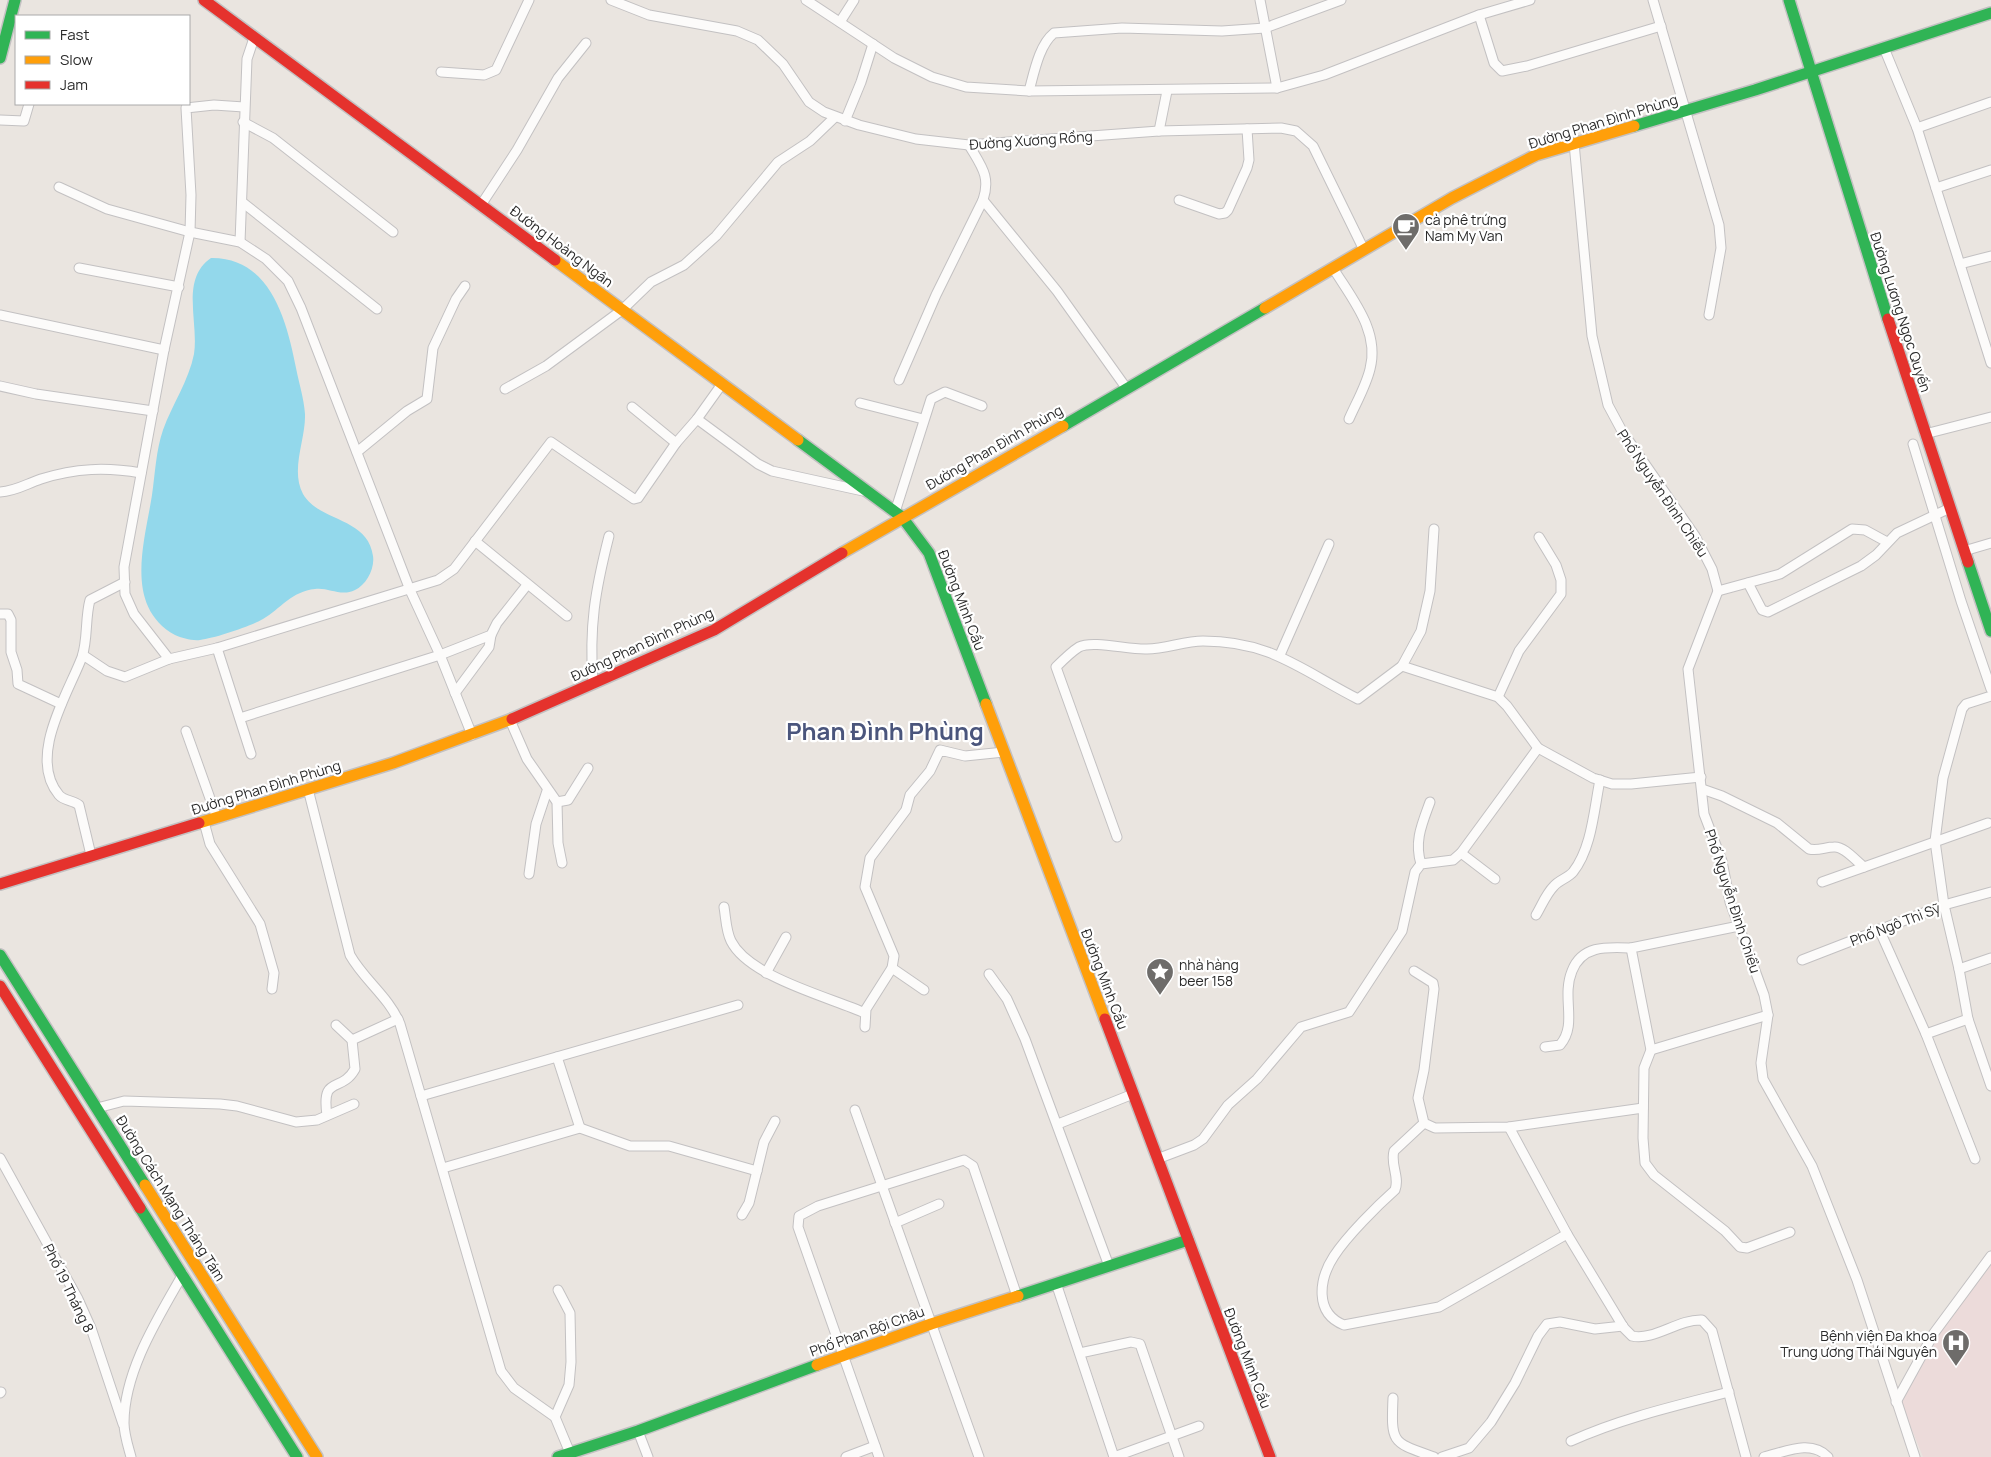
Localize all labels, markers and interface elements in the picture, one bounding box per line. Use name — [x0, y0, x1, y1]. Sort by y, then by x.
legend — [15, 15, 190, 105]
text: Fast — [60, 24, 89, 45]
text: Slow — [60, 49, 93, 70]
text: Jam — [60, 74, 88, 95]
street label: Đường Phan Đình Phùng — [1526, 89, 1680, 153]
street label: Đường Xương Rồng — [969, 126, 1093, 154]
street label: Đường Hoàng Ngân — [507, 201, 617, 291]
place label: cà phê trứng Nam My Van — [1425, 210, 1506, 245]
cafe icon: cà phê trứng Nam My Van — [1391, 212, 1421, 251]
street label: Đường Lương Ngọc Quyến — [1866, 230, 1936, 394]
street label: Đường Phan Đình Phùng — [922, 400, 1066, 494]
street label: Phố Nguyễn Đình Chiểu — [1613, 425, 1713, 561]
street label: Đường Minh Cầu — [934, 547, 990, 653]
street label: Đường Phan Đình Phùng — [568, 603, 716, 685]
district label: Phan Đình Phùng — [786, 714, 984, 747]
street label: Đường Phan Đình Phùng — [189, 755, 343, 819]
street label: Phố Nguyễn Đình Chiểu — [1701, 827, 1765, 975]
street label: Phố Ngô Thì Sỹ — [1847, 898, 1944, 950]
street label: Đường Minh Cầu — [1077, 926, 1133, 1032]
place label: nhà hàng beer 158 — [1179, 955, 1239, 990]
place icon: nhà hàng beer 158 — [1145, 957, 1175, 996]
street label: Đường Cách Mạng Tháng Tám — [112, 1112, 230, 1285]
street label: Phố 19 Tháng 8 — [39, 1240, 99, 1336]
street label: Phố Phan Bội Châu — [807, 1301, 927, 1361]
street label: Đường Minh Cầu — [1220, 1305, 1276, 1411]
place label: Bệnh viện Đa khoa Trung ương Thái Nguyên — [1780, 1326, 1937, 1361]
hospital icon: Bệnh viện Đa khoa Trung ương Thái Nguyên — [1941, 1328, 1971, 1367]

